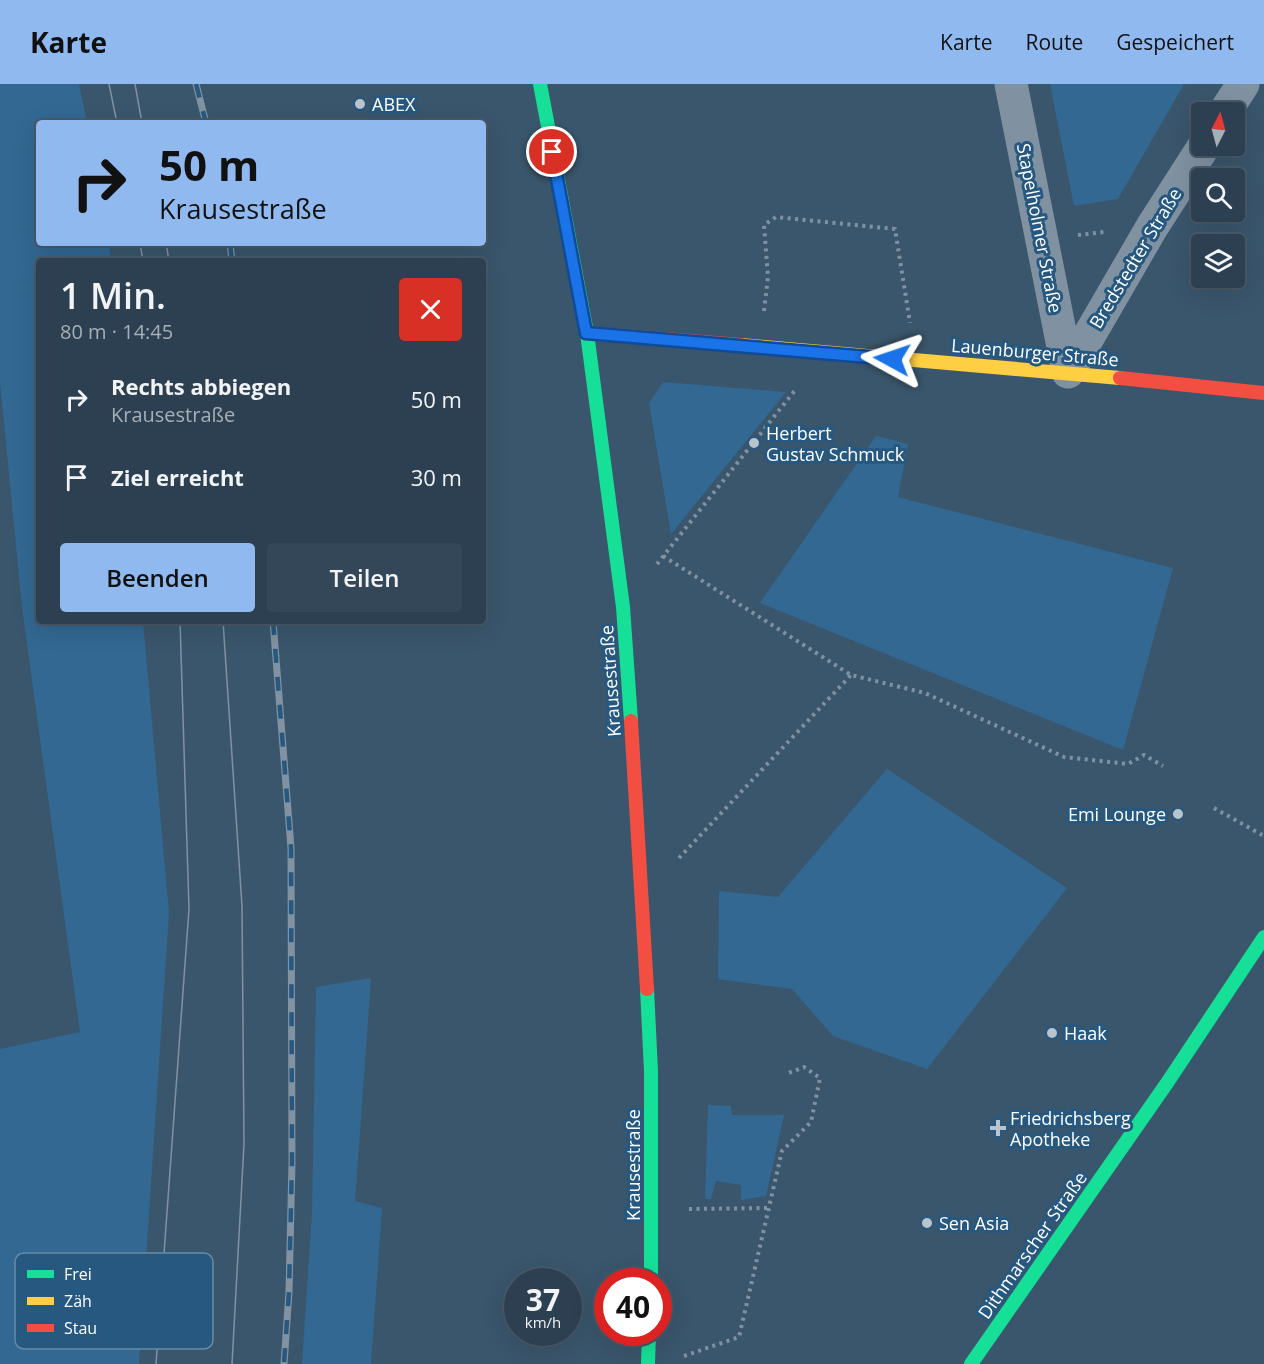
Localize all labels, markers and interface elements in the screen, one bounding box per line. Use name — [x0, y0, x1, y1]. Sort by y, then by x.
text: Karte — [30, 23, 107, 61]
text: Karte — [940, 28, 992, 56]
text: Route — [1025, 28, 1083, 56]
text: Gespeichert — [1116, 28, 1234, 56]
place label: ABEX — [372, 92, 416, 116]
marker: ABEX — [353, 97, 367, 111]
north arrow — [1191, 102, 1245, 156]
map controls — [1191, 102, 1245, 288]
pin — [526, 126, 577, 177]
icon: arrive — [535, 135, 568, 168]
text: 50 m — [159, 136, 259, 193]
street label: Stapelholmer Straße — [1012, 141, 1068, 315]
icon: right — [60, 144, 138, 222]
button: search — [1191, 168, 1245, 222]
street label: Bredstedter Straße — [1084, 183, 1186, 333]
text: Krausestraße — [159, 190, 327, 227]
button: layers — [1191, 234, 1245, 288]
text: 1 Min. — [60, 271, 166, 320]
button: close — [399, 278, 462, 341]
text: 80 m · 14:45 — [60, 318, 173, 345]
position arrow — [860, 327, 924, 391]
street label: Lauenburger Straße — [950, 333, 1120, 371]
text: Rechts abbiegen — [111, 371, 291, 401]
icon: right — [60, 383, 93, 416]
text: 50 m — [411, 384, 462, 414]
text: Krausestraße — [111, 401, 235, 428]
place label: Herbert Gustav Schmuck — [766, 421, 905, 466]
marker: Herbert Gustav Schmuck — [747, 436, 761, 450]
icon: arrive — [60, 461, 93, 494]
text: Ziel erreicht — [111, 462, 244, 492]
text: 30 m — [411, 462, 462, 492]
button: Beenden — [60, 543, 255, 612]
button: Teilen — [267, 543, 462, 612]
street label: Krausestraße — [594, 624, 626, 738]
place label: Emi Lounge — [1068, 802, 1166, 826]
marker: Emi Lounge — [1171, 807, 1185, 821]
place label: Haak — [1064, 1021, 1107, 1045]
marker: Haak — [1045, 1026, 1059, 1040]
place label: Friedrichsberg Apotheke — [1010, 1106, 1131, 1151]
street label: Krausestraße — [621, 1109, 645, 1221]
marker: Friedrichsberg Apotheke — [991, 1121, 1005, 1135]
street label: Dithmarscher Straße — [972, 1167, 1092, 1323]
place label: Sen Asia — [939, 1211, 1009, 1235]
marker: Sen Asia — [920, 1216, 934, 1230]
legend — [15, 1253, 213, 1349]
text: Frei — [64, 1263, 92, 1285]
speed limit sign: 40 — [594, 1268, 672, 1346]
text: 37 — [526, 1279, 560, 1320]
text: Zäh — [64, 1290, 92, 1312]
text: km/h — [525, 1312, 561, 1332]
text: Stau — [64, 1317, 97, 1339]

